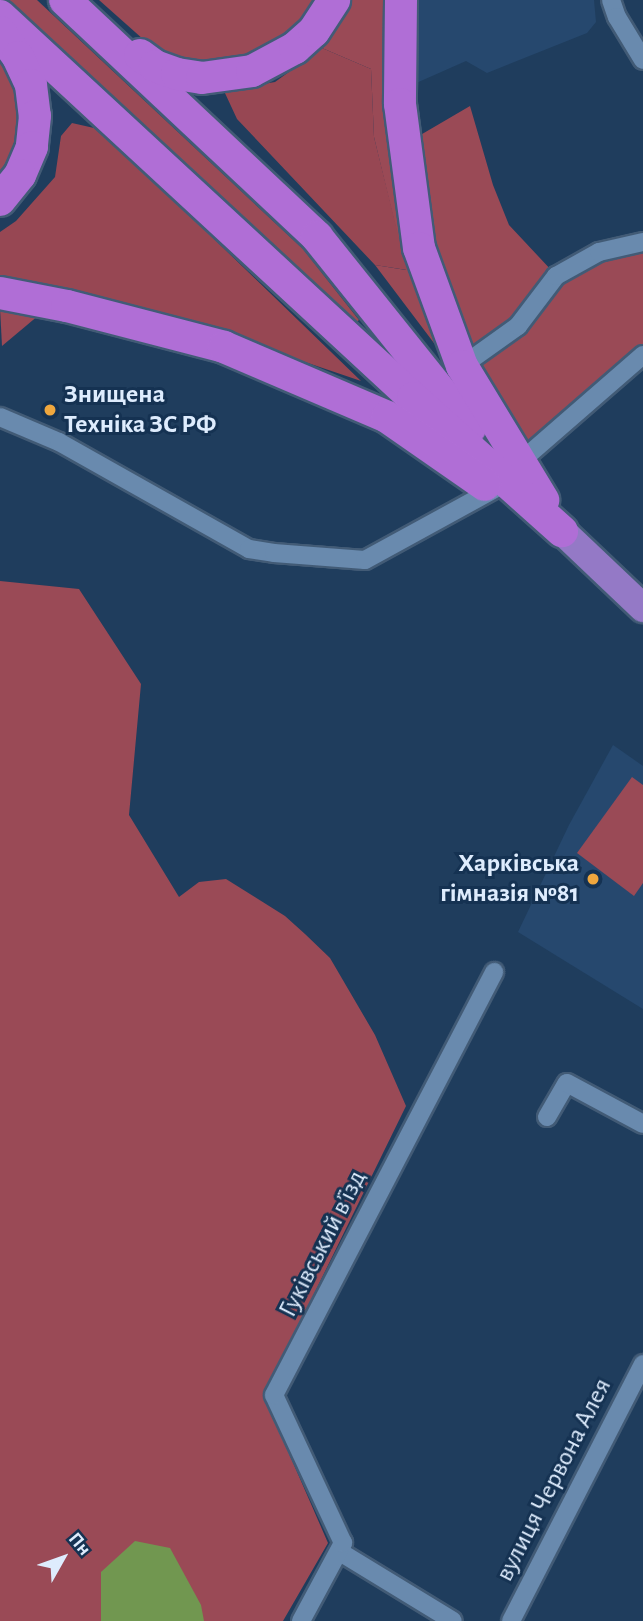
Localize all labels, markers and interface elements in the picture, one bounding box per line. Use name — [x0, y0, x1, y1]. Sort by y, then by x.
place label: Знищена Техніка ЗС РФ — [64, 379, 216, 440]
marker: Знищена Техніка ЗС РФ — [42, 402, 58, 418]
place label: Харківська гімназія №81 — [440, 848, 579, 910]
marker: Харківська гімназія №81 — [585, 871, 601, 887]
street label: Гуківський в’їзд — [273, 1165, 373, 1323]
street label: вулиця Червона Алея — [489, 1373, 619, 1587]
north arrow — [28, 1523, 98, 1593]
text: Пн — [65, 1529, 94, 1559]

